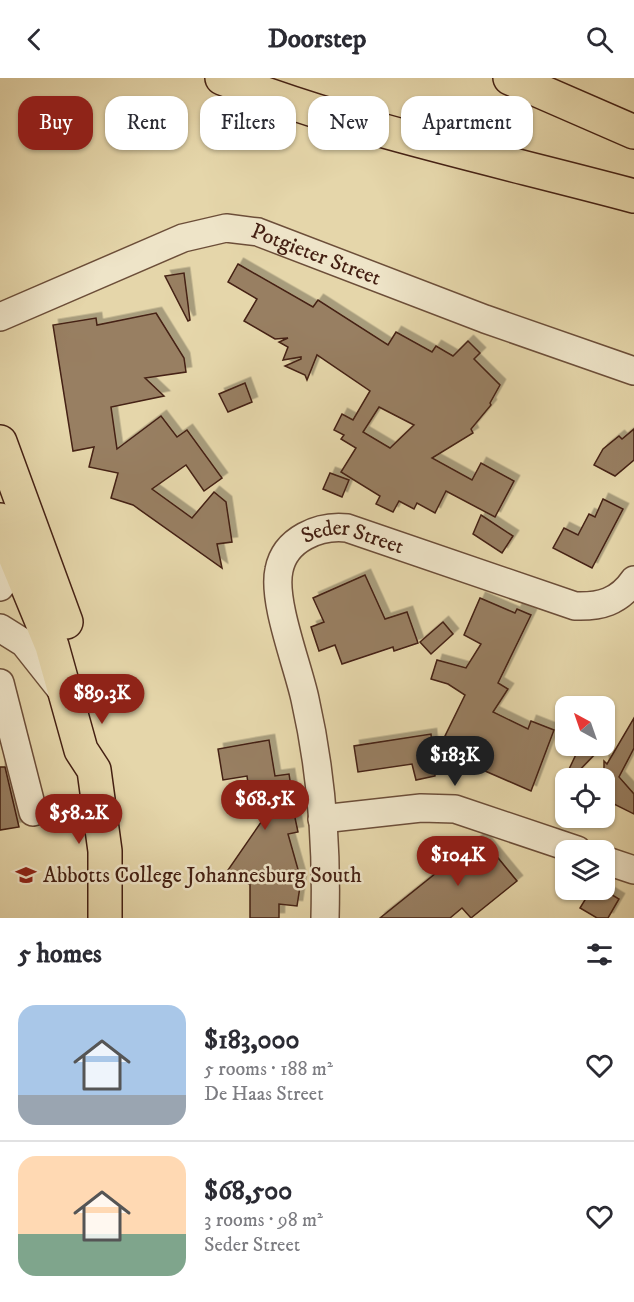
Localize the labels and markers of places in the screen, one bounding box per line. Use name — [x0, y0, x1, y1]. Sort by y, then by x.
pin: $89.3K — [53, 674, 151, 725]
pin: $183K — [413, 736, 497, 787]
pin: $68.5K — [216, 780, 314, 831]
pin: $58.2K — [30, 794, 128, 845]
pin: $104K — [416, 836, 500, 887]
place label: Abbotts College Johannesburg South — [43, 862, 362, 889]
school or university icon: Abbotts College Johannesburg South — [14, 863, 38, 887]

